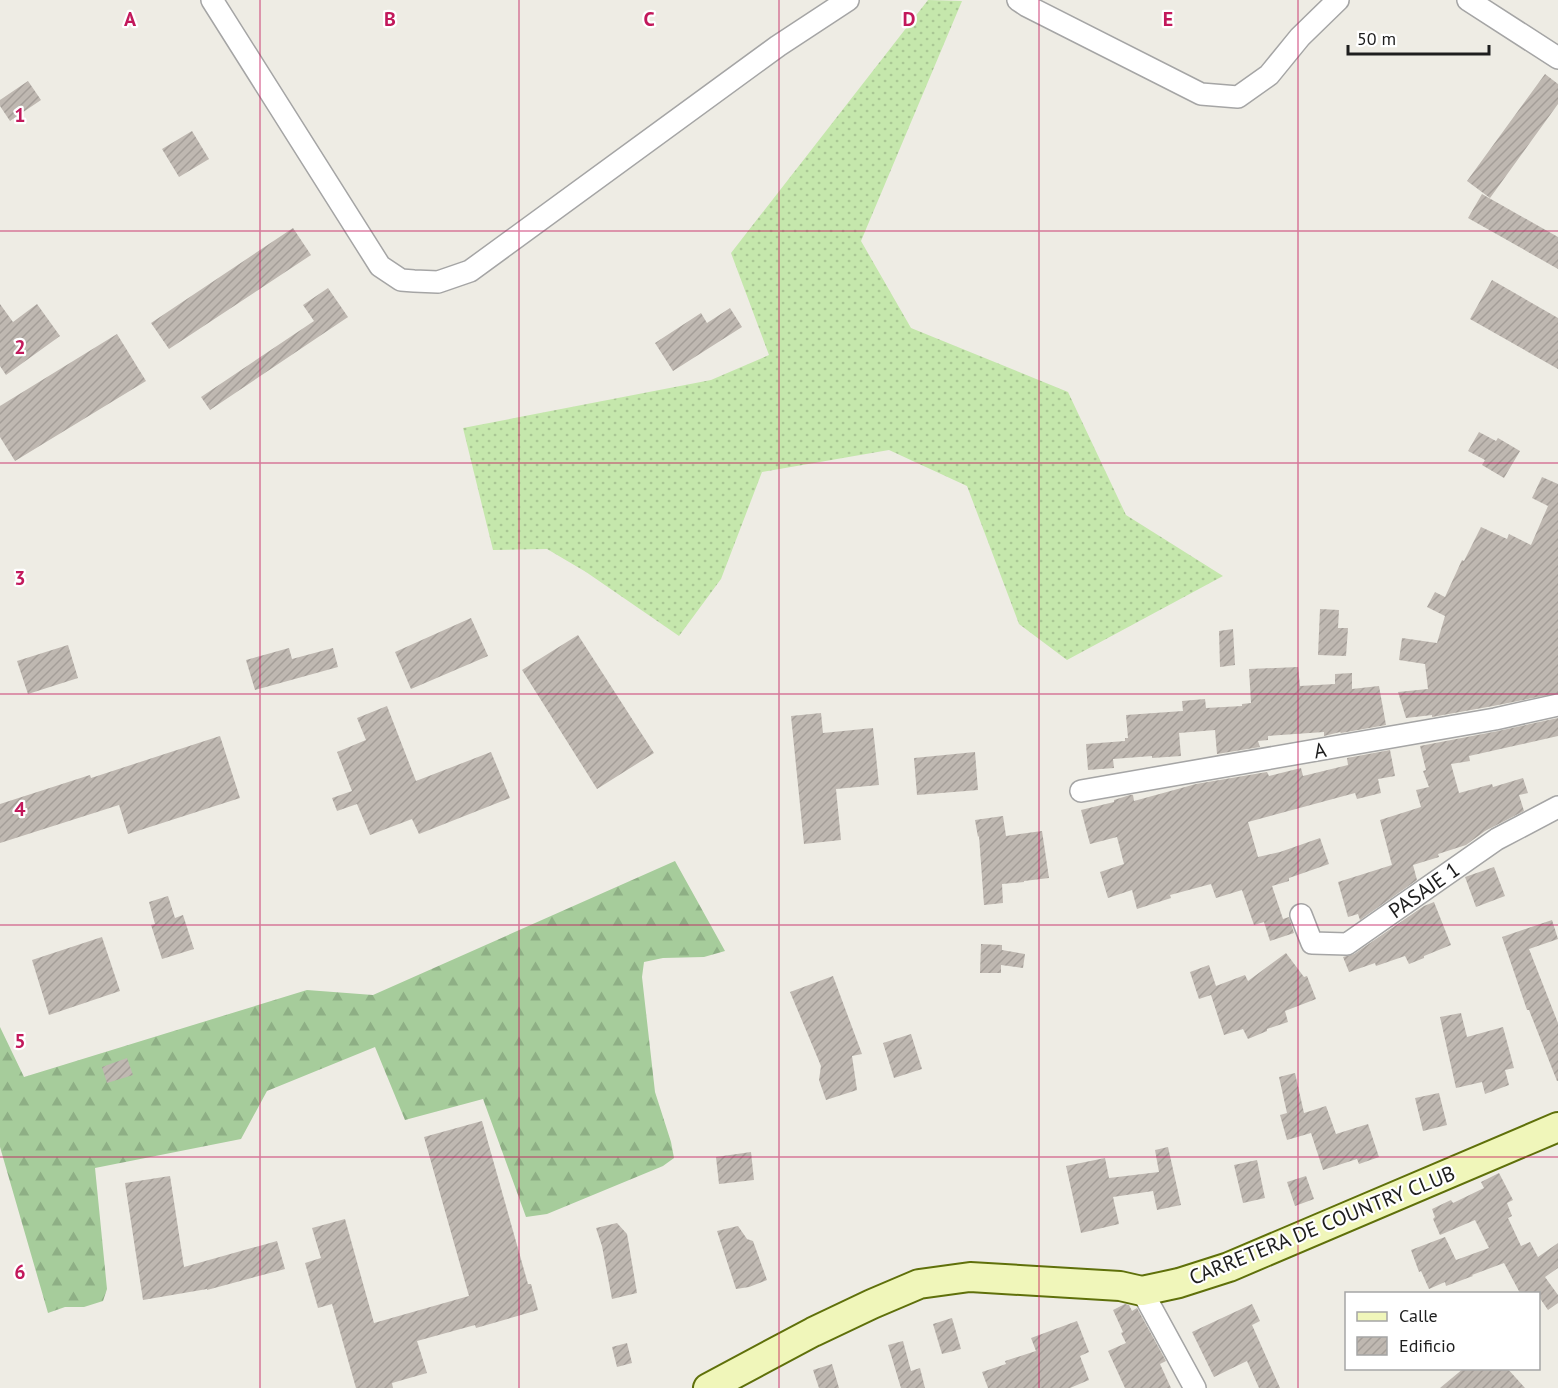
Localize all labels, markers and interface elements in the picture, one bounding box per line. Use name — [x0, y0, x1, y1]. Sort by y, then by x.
text: A — [124, 6, 137, 32]
text: B — [384, 6, 396, 32]
text: C — [643, 6, 655, 32]
text: D — [903, 6, 916, 32]
text: E — [1163, 6, 1173, 32]
scale bar — [1348, 18, 1489, 56]
text: 50 m — [1357, 27, 1396, 50]
text: 1 — [14, 102, 26, 128]
text: 2 — [14, 334, 26, 360]
text: 3 — [14, 565, 26, 591]
street label: A — [1312, 736, 1329, 764]
text: 4 — [14, 796, 26, 822]
street label: PASAJE 1 — [1383, 856, 1465, 924]
text: 5 — [14, 1028, 26, 1054]
street label: CARRETERA DE COUNTRY CLUB — [1185, 1159, 1459, 1291]
text: 6 — [14, 1259, 26, 1285]
legend — [1345, 1292, 1540, 1370]
text: Calle — [1399, 1304, 1438, 1327]
text: Edificio — [1399, 1334, 1455, 1357]

